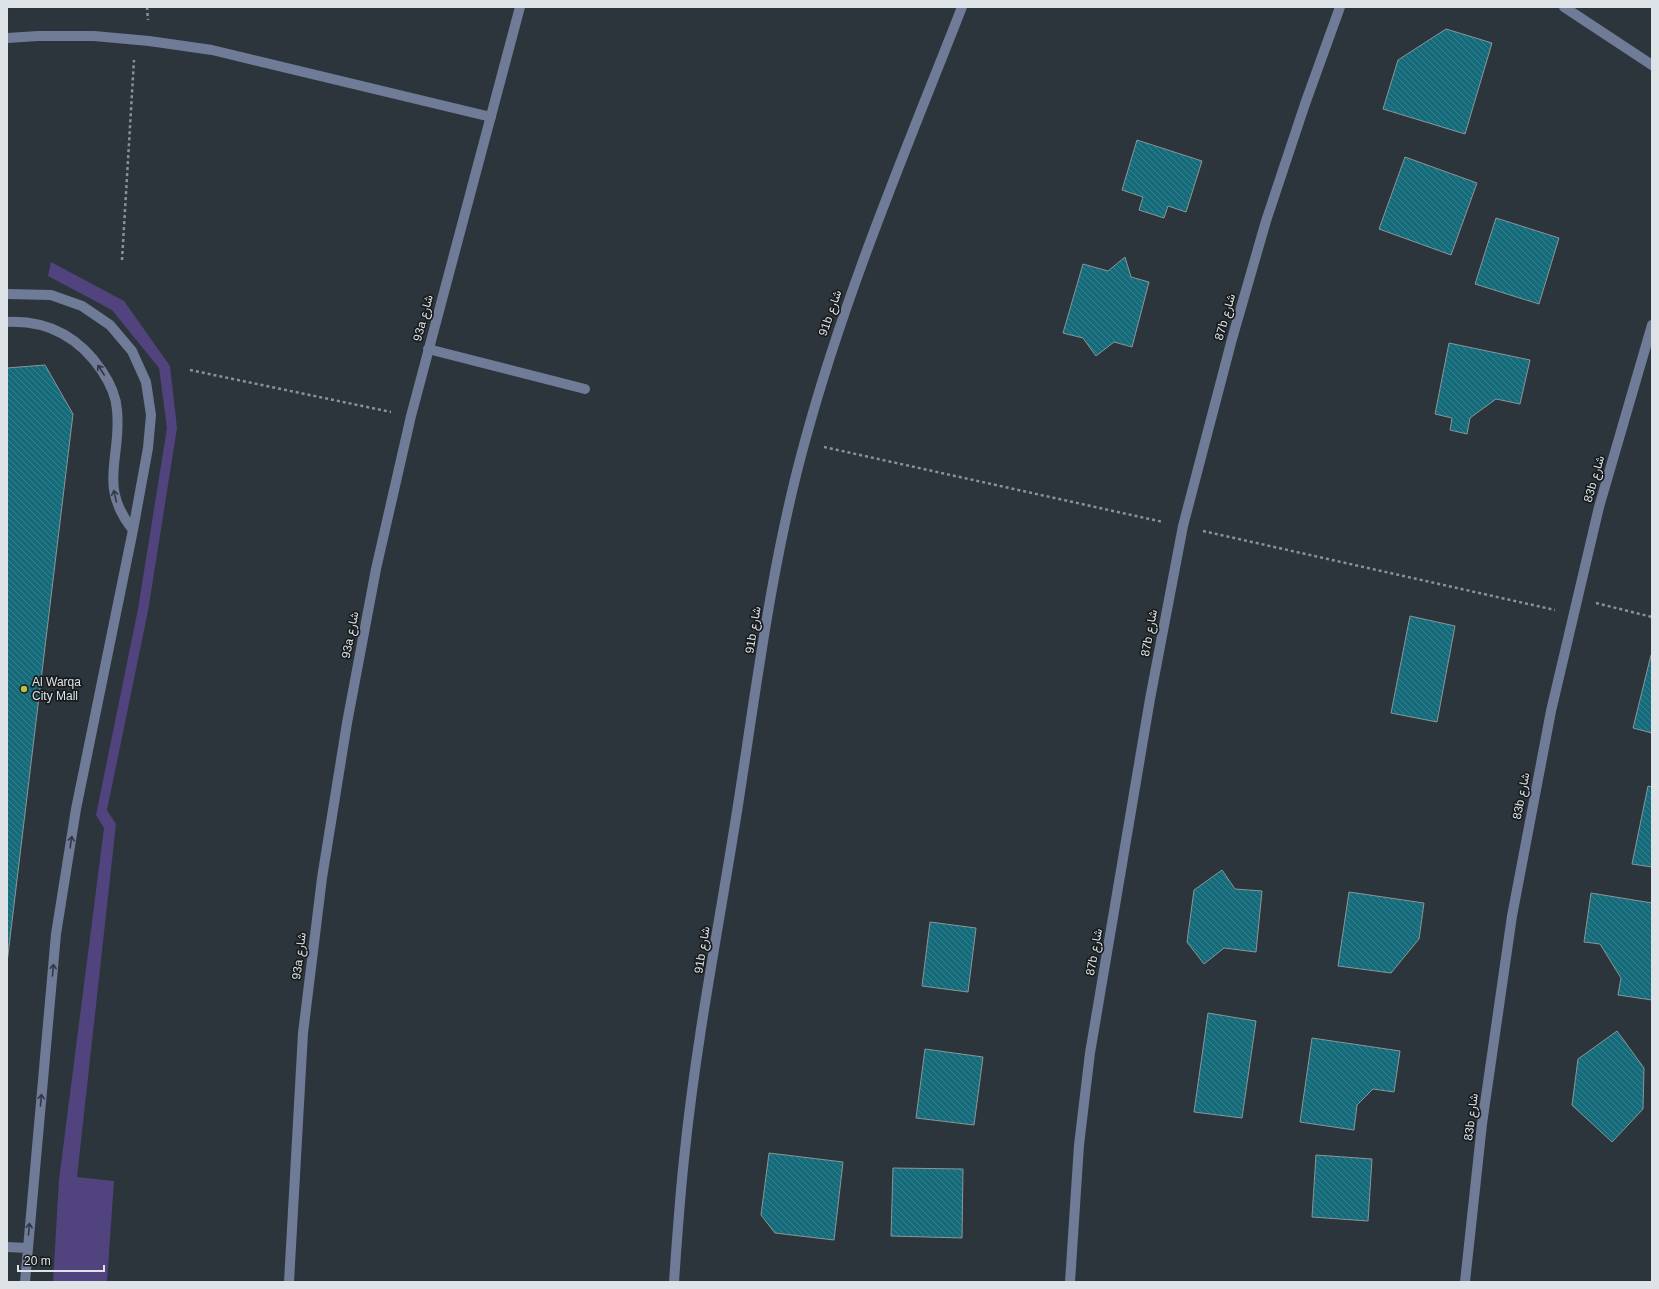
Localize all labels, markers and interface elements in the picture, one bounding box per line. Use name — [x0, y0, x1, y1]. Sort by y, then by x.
street label: 91b شارع — [816, 288, 846, 338]
street label: 87b شارع — [1212, 292, 1240, 342]
street label: 93a شارع — [410, 293, 438, 343]
one-way arrow — [97, 365, 105, 376]
street label: 83b شارع — [1581, 454, 1609, 504]
one-way arrow — [111, 489, 118, 502]
street label: 91b شارع — [742, 605, 766, 655]
street label: 87b شارع — [1138, 608, 1162, 658]
street label: 93a شارع — [339, 610, 363, 660]
place label: Al Warqa City Mall — [32, 675, 81, 703]
marker: Al Warqa City Mall — [19, 684, 29, 694]
street label: 83b شارع — [1510, 771, 1534, 821]
one-way arrow — [67, 835, 75, 848]
street label: 91b شارع — [691, 925, 715, 975]
street label: 87b شارع — [1083, 927, 1107, 977]
street label: 93a شارع — [289, 932, 311, 981]
one-way arrow — [49, 964, 57, 977]
street label: 83b شارع — [1461, 1093, 1483, 1142]
one-way arrow — [37, 1094, 45, 1107]
one-way arrow — [25, 1223, 33, 1236]
scale bar — [18, 1247, 104, 1273]
text: 20 m — [24, 1254, 51, 1268]

